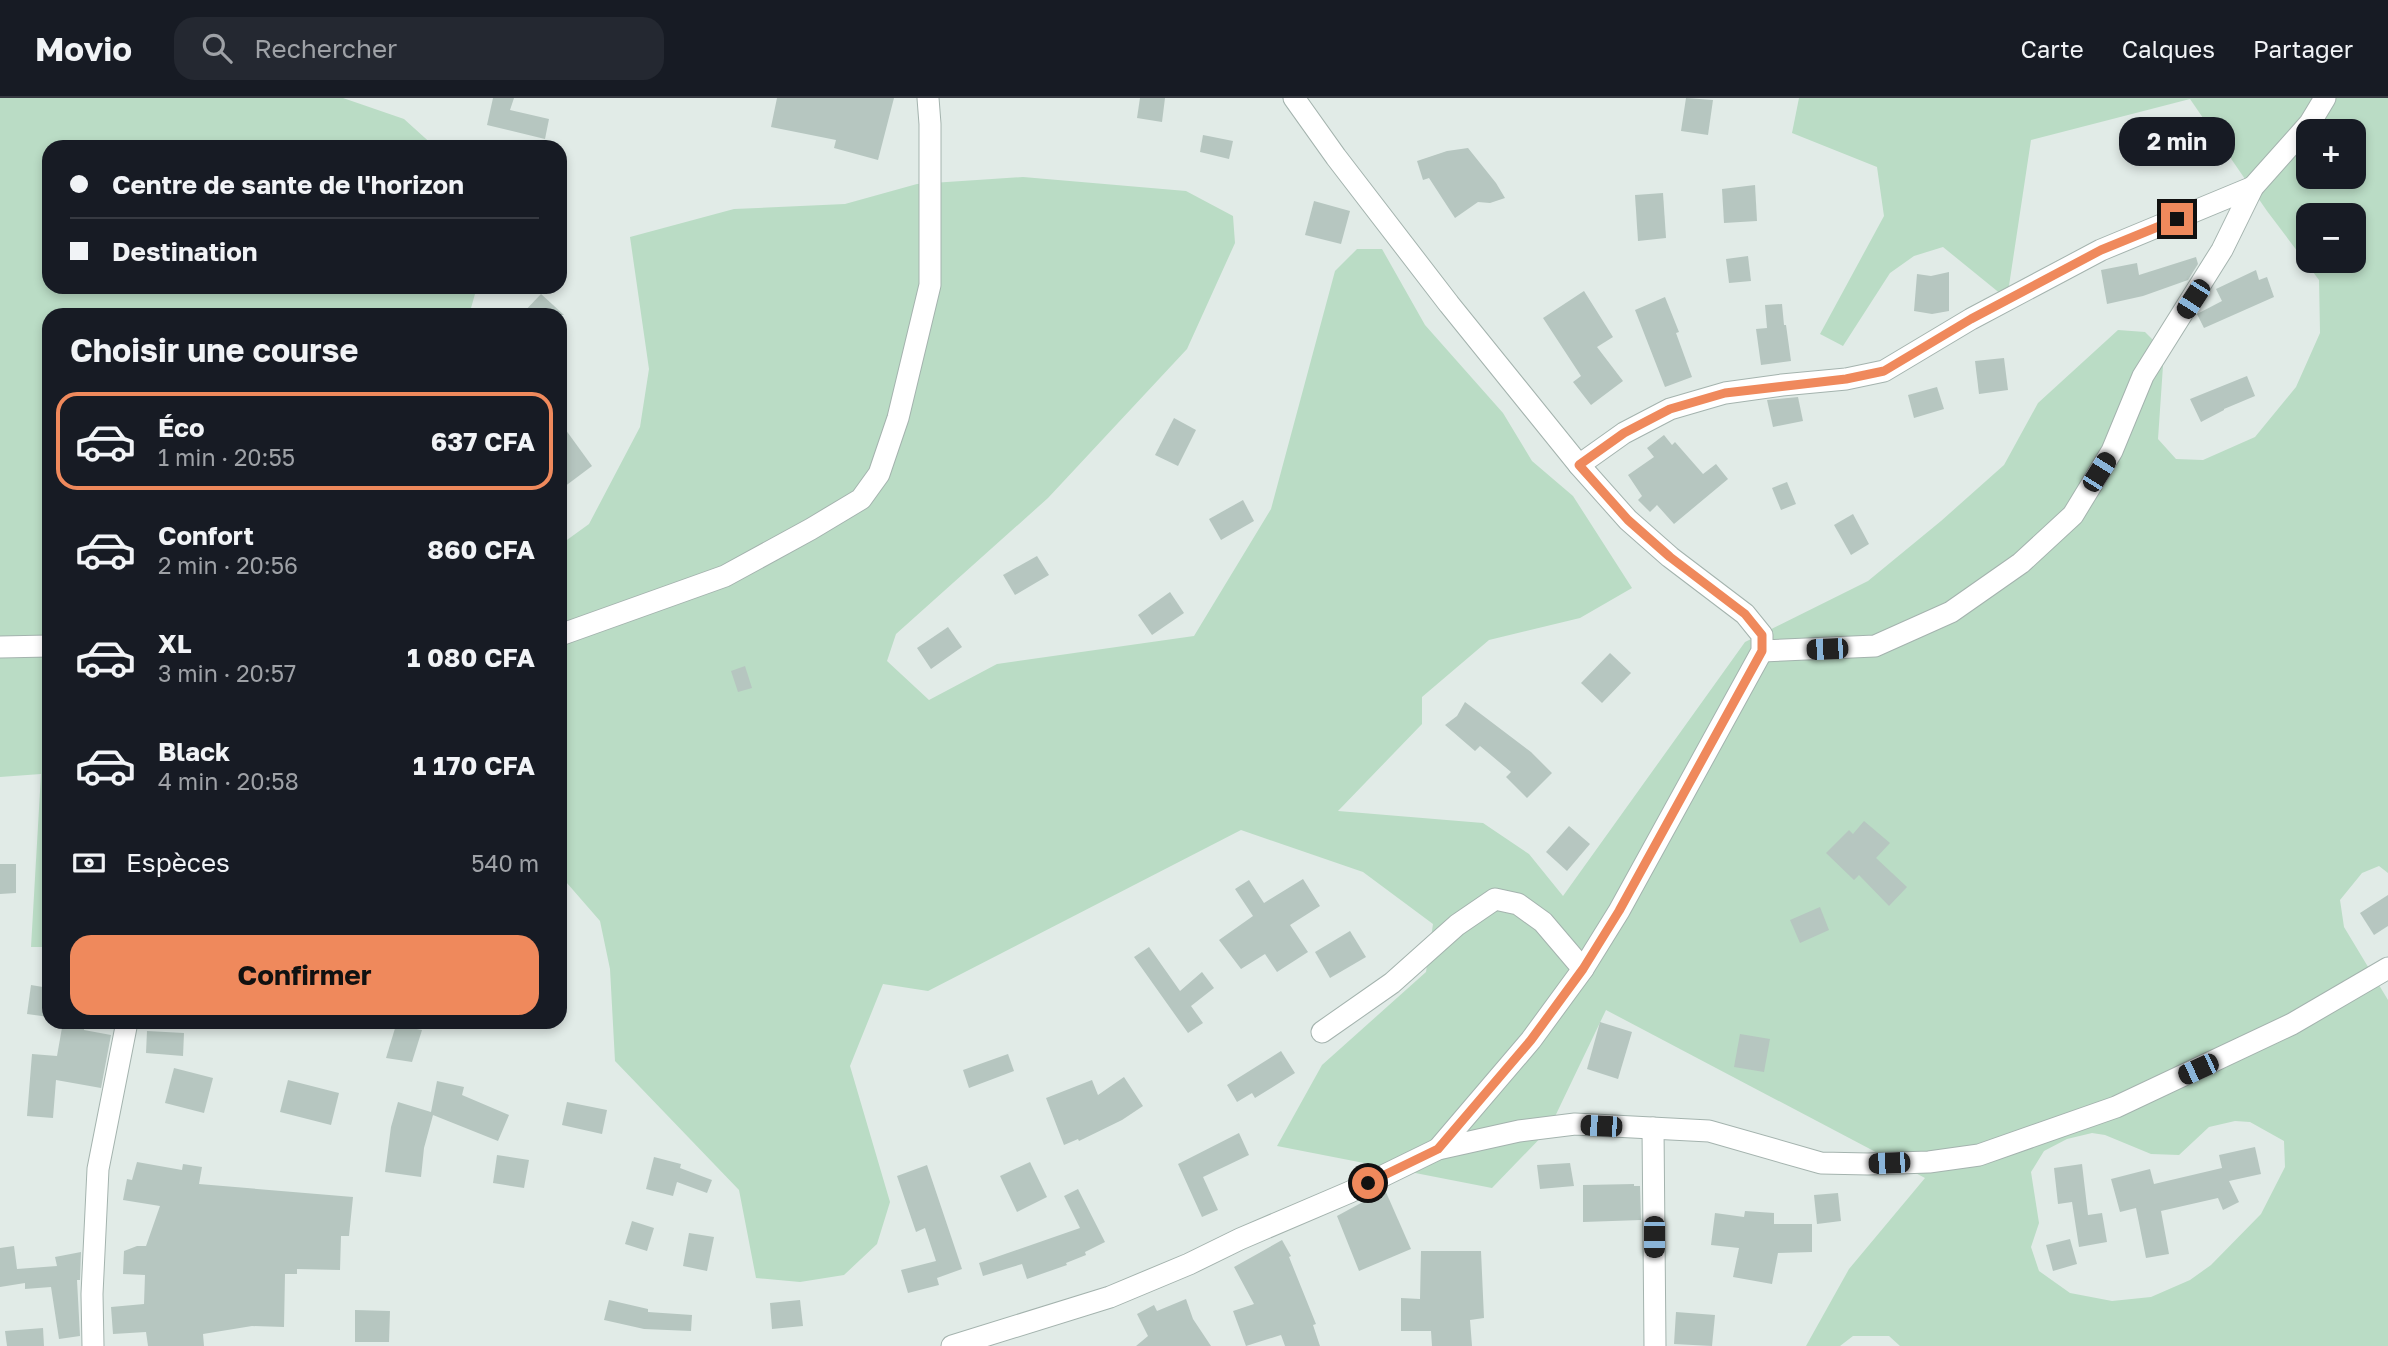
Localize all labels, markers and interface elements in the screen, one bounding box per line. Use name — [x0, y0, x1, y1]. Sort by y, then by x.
search box — [174, 17, 664, 80]
text: Movio — [35, 29, 132, 68]
icon: search — [198, 29, 236, 67]
text: Rechercher — [254, 33, 397, 64]
text: Carte — [2020, 34, 2084, 63]
text: Calques — [2122, 34, 2215, 63]
text: Partager — [2253, 34, 2353, 63]
callout: 2 min — [2119, 117, 2235, 166]
map controls — [2296, 119, 2366, 273]
button: + — [2296, 119, 2366, 189]
text: 2 min — [2147, 127, 2207, 155]
text: Centre de sante de l'horizon — [112, 169, 464, 200]
route end — [2161, 203, 2193, 235]
button: − — [2296, 203, 2366, 273]
text: Destination — [112, 236, 258, 267]
car — [2173, 276, 2214, 322]
text: Choisir une course — [70, 331, 358, 369]
icon: car — [74, 410, 137, 473]
text: Éco — [158, 412, 205, 443]
text: 637 CFA — [431, 426, 535, 457]
text: 1 min · 20:55 — [158, 443, 295, 471]
car — [2079, 449, 2120, 495]
icon: car — [74, 518, 137, 581]
text: Confort — [158, 520, 254, 551]
text: 860 CFA — [427, 534, 535, 565]
text: 2 min · 20:56 — [158, 551, 298, 579]
icon: car — [74, 626, 137, 689]
text: XL — [158, 628, 192, 659]
car — [1806, 638, 1849, 660]
text: 1 080 CFA — [407, 642, 535, 673]
text: 3 min · 20:57 — [158, 659, 296, 687]
icon: car — [74, 734, 137, 797]
text: Black — [158, 736, 230, 767]
text: 1 170 CFA — [413, 750, 535, 781]
text: 4 min · 20:58 — [158, 767, 299, 795]
icon: cash — [70, 844, 108, 882]
text: Espèces — [126, 847, 230, 878]
text: 540 m — [471, 849, 539, 877]
button: Confirmer — [70, 935, 539, 1015]
car — [2175, 1051, 2222, 1087]
car — [1580, 1114, 1623, 1138]
car — [1868, 1152, 1911, 1174]
route start — [1352, 1167, 1384, 1199]
car — [1644, 1216, 1665, 1258]

